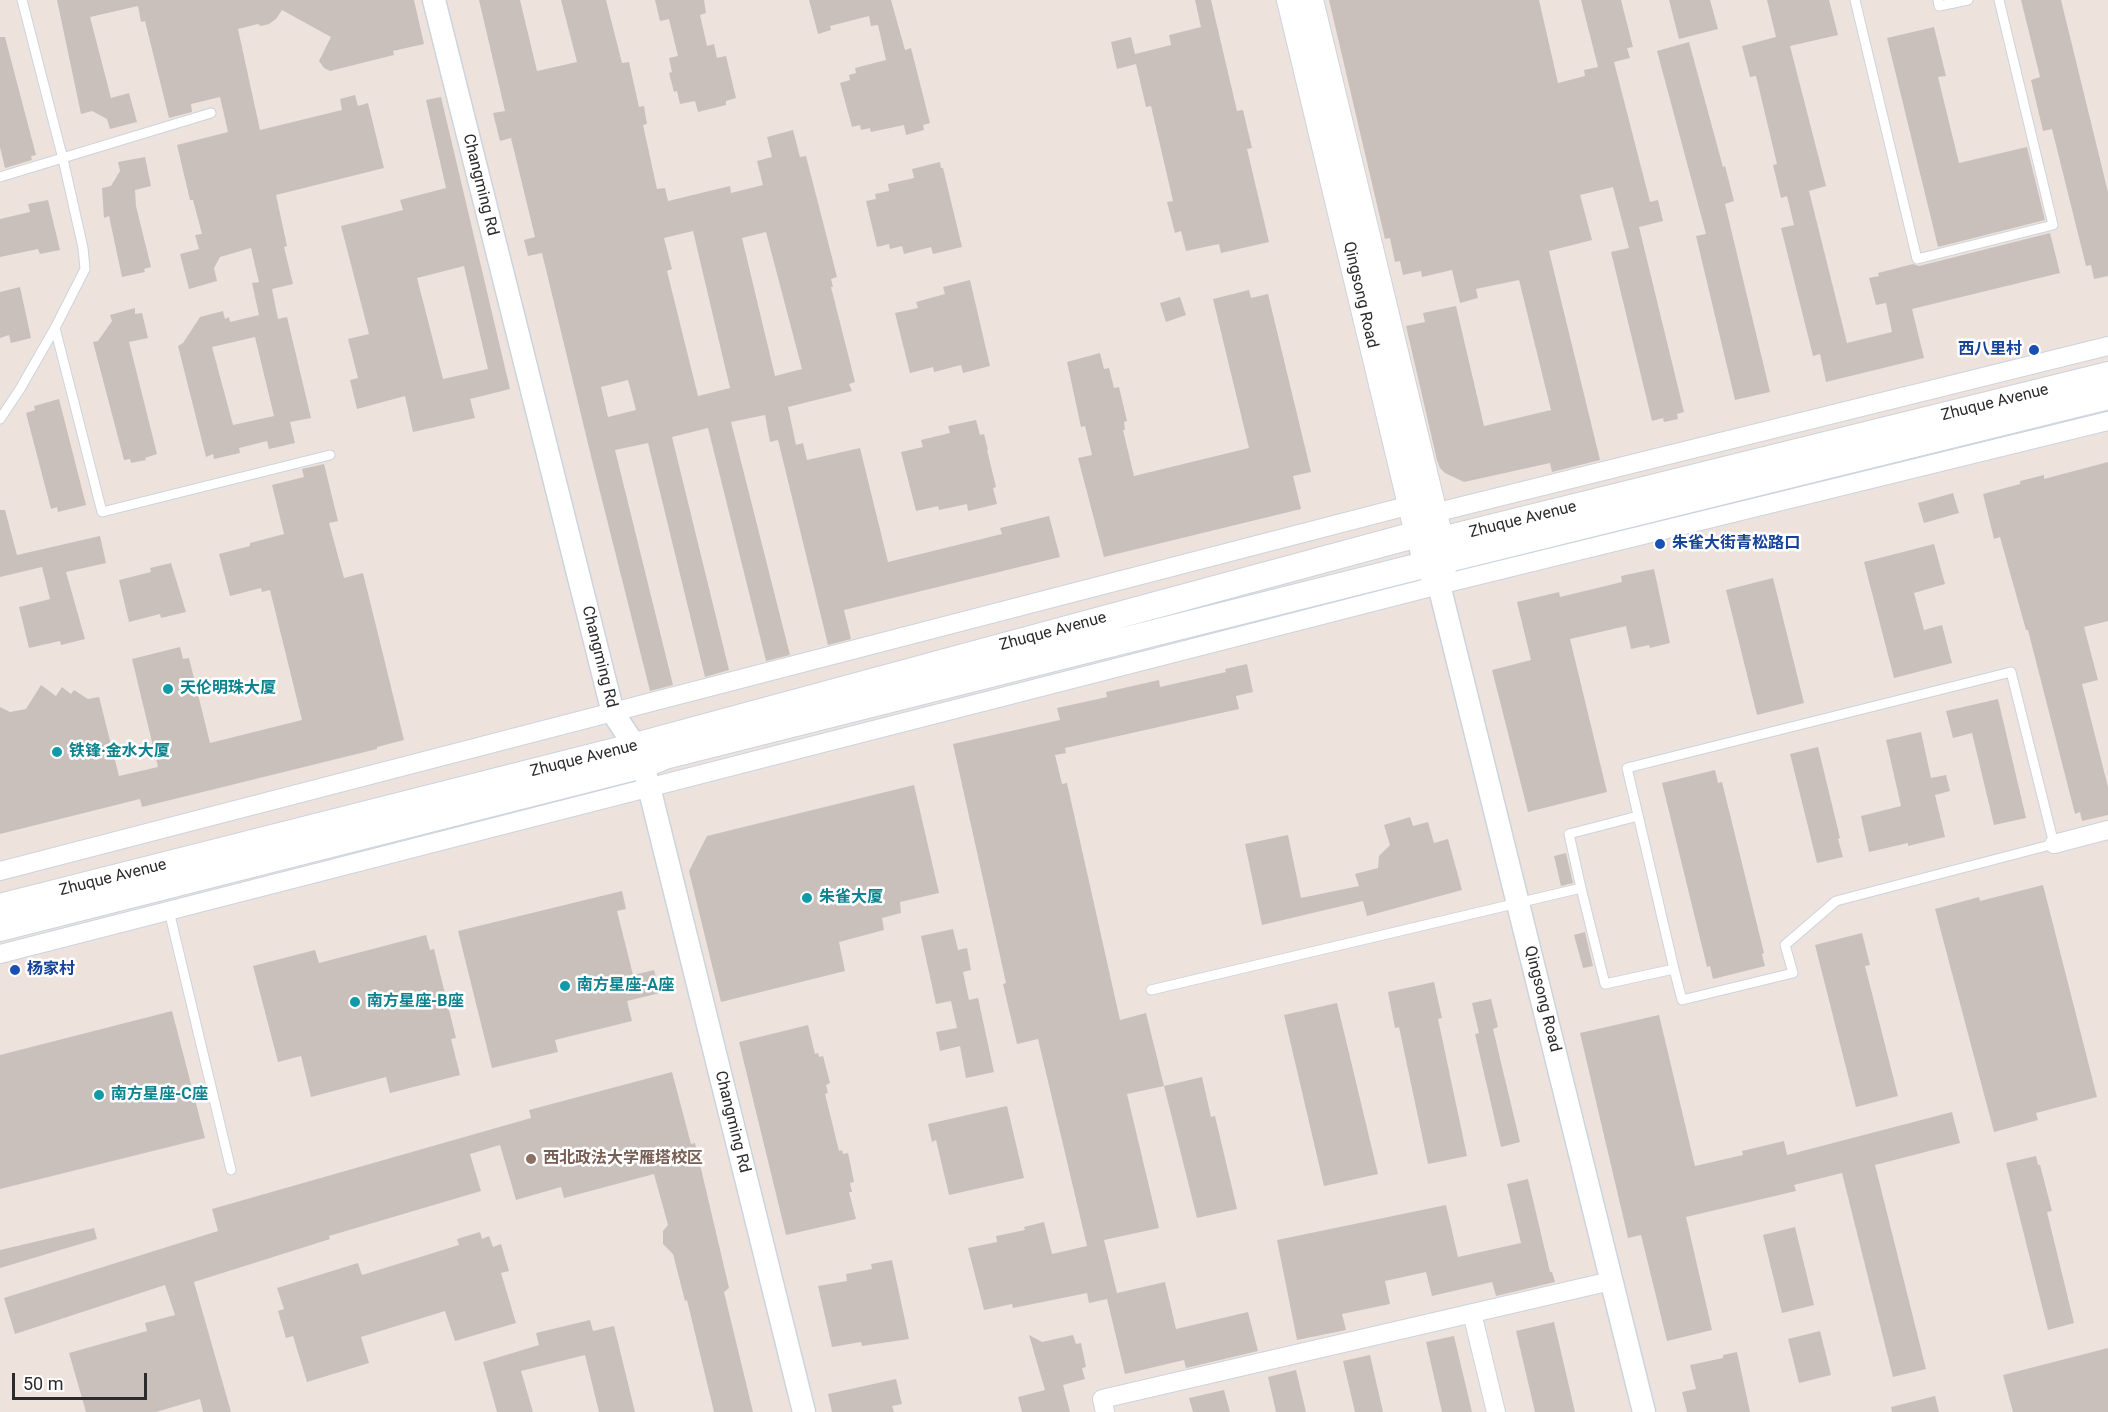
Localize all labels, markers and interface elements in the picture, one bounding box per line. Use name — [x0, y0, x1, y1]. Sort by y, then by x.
street label: Changming Rd — [458, 132, 502, 238]
street label: Qingsong Road — [1338, 240, 1382, 350]
place label: 西八里村 — [1958, 340, 2022, 360]
marker: 西八里村 — [2027, 343, 2041, 357]
street label: Zhuque Avenue — [1939, 380, 2051, 426]
street label: Zhuque Avenue — [1467, 497, 1579, 543]
place label: 朱雀大街青松路口 — [1672, 534, 1800, 554]
marker: 朱雀大街青松路口 — [1653, 537, 1667, 551]
street label: Changming Rd — [577, 604, 621, 710]
street label: Zhuque Avenue — [997, 609, 1109, 655]
place label: 天伦明珠大厦 — [180, 679, 276, 699]
marker: 天伦明珠大厦 — [161, 682, 175, 696]
street label: Zhuque Avenue — [528, 736, 640, 782]
place label: 铁锋·金水大厦 — [69, 742, 170, 762]
marker: 铁锋·金水大厦 — [50, 745, 64, 759]
street label: Zhuque Avenue — [57, 855, 169, 901]
place label: 朱雀大厦 — [819, 888, 883, 908]
marker: 朱雀大厦 — [800, 891, 814, 905]
street label: Qingsong Road — [1520, 944, 1564, 1054]
place label: 杨家村 — [27, 960, 75, 980]
marker: 杨家村 — [8, 963, 22, 977]
place label: 南方星座-A座 — [577, 976, 674, 996]
marker: 南方星座-A座 — [558, 979, 572, 993]
place label: 南方星座-B座 — [367, 992, 464, 1012]
marker: 南方星座-B座 — [348, 995, 362, 1009]
street label: Changming Rd — [710, 1069, 754, 1175]
place label: 南方星座-C座 — [111, 1085, 208, 1105]
marker: 南方星座-C座 — [92, 1088, 106, 1102]
place label: 西北政法大学雁塔校区 — [543, 1149, 703, 1169]
marker: 西北政法大学雁塔校区 — [524, 1152, 538, 1166]
scale bar — [15, 1361, 150, 1399]
text: 50 m — [23, 1373, 63, 1394]

